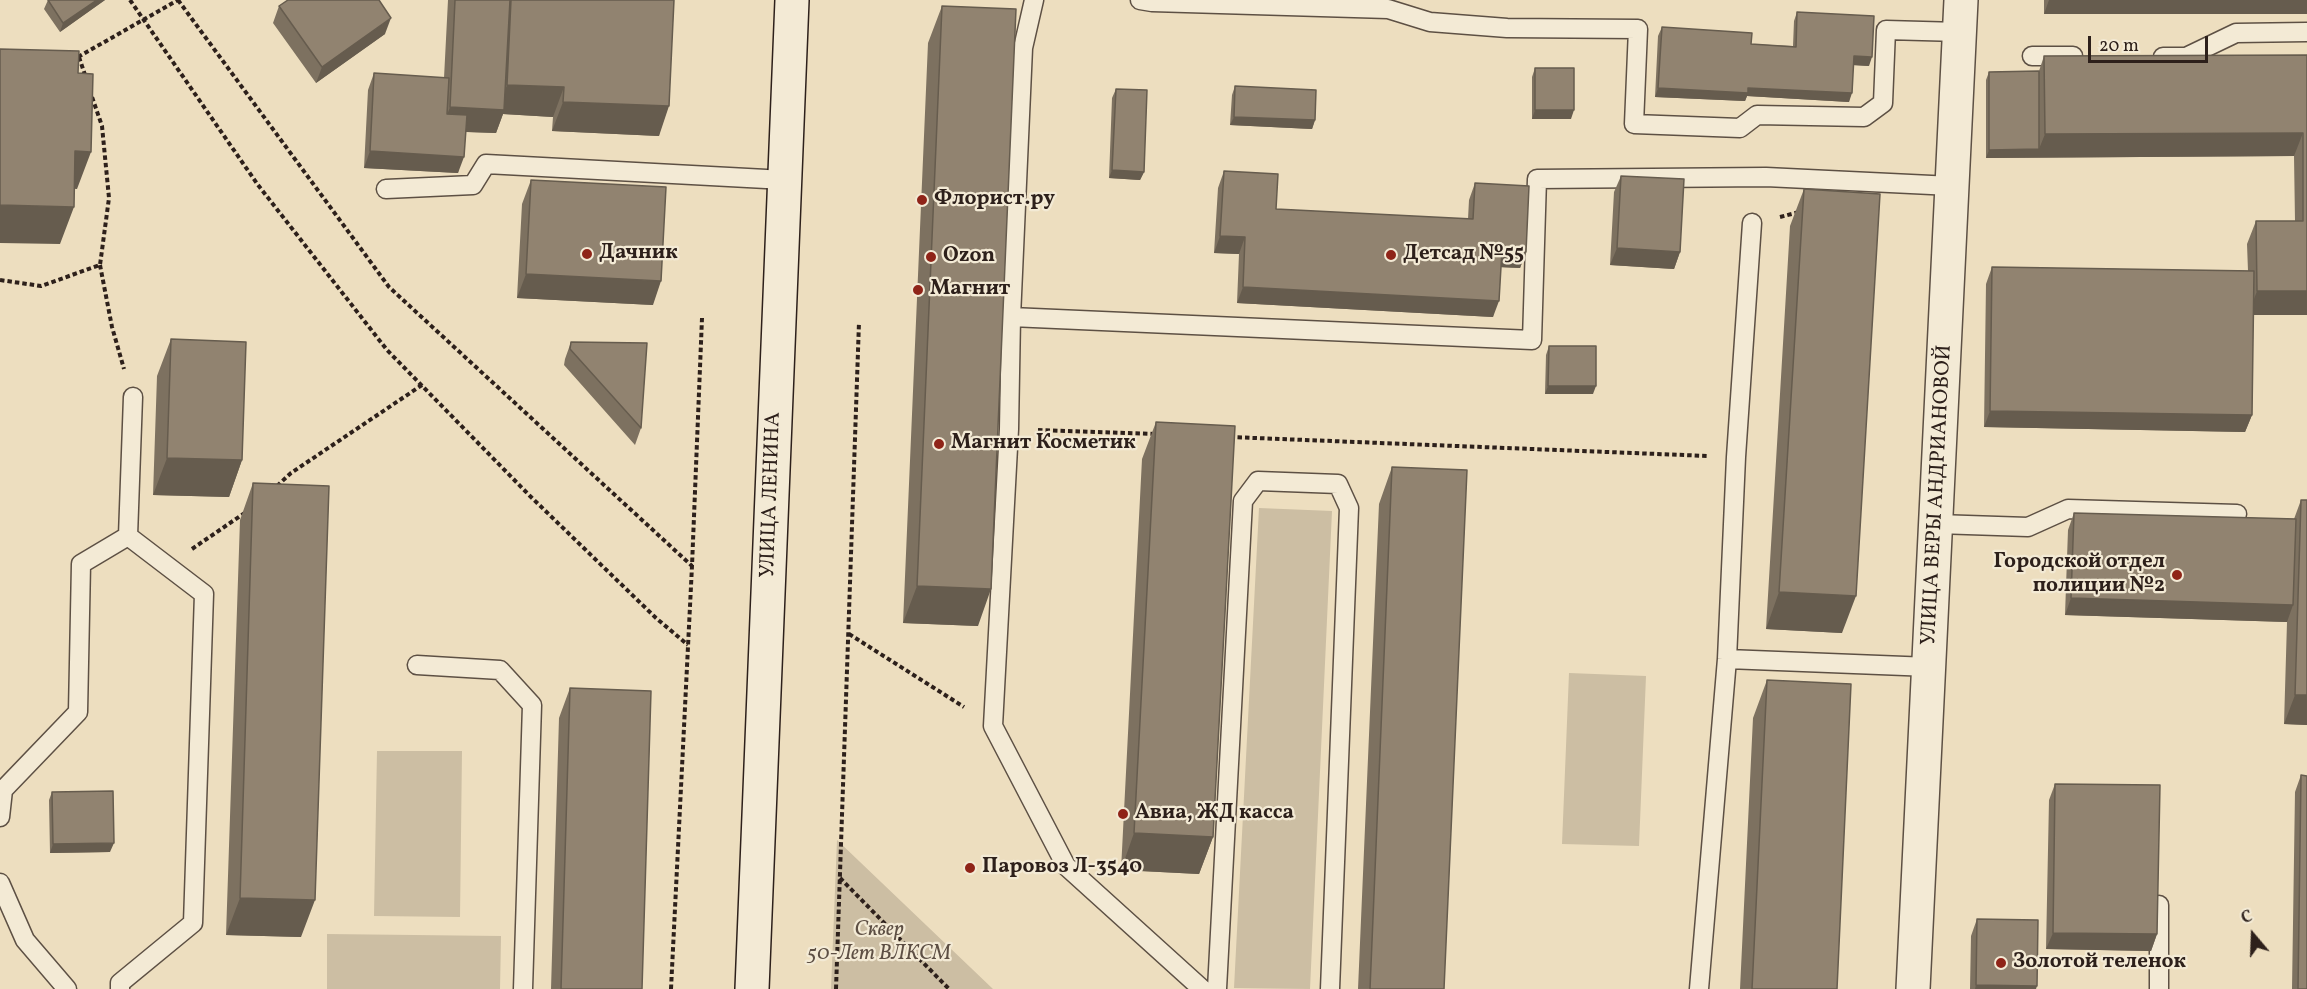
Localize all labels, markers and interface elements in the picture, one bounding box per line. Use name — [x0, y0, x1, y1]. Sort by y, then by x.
scale bar — [2091, 24, 2211, 62]
text: 20 m — [2099, 34, 2139, 59]
place label: Флорист.ру — [934, 187, 1055, 213]
marker: Флорист.ру — [915, 193, 929, 207]
place label: Дачник — [599, 241, 678, 267]
place label: Детсад №55 — [1403, 242, 1524, 268]
place label: Ozon — [943, 244, 995, 270]
marker: Дачник — [580, 247, 594, 261]
marker: Детсад №55 — [1384, 248, 1398, 262]
marker: Ozon — [924, 250, 938, 264]
place label: Магнит — [930, 277, 1010, 303]
marker: Магнит — [911, 283, 925, 297]
street label: УЛИЦА ВЕРЫ АНДРИАНОВОЙ — [1918, 344, 1958, 646]
street label: УЛИЦА ЛЕНИНА — [757, 412, 787, 578]
place label: Магнит Косметик — [951, 431, 1136, 457]
marker: Магнит Косметик — [932, 437, 946, 451]
place label: Городской отдел полиции №2 — [1994, 550, 2165, 600]
marker: Городской отдел полиции №2 — [2170, 568, 2184, 582]
place label: Авиа, ЖД касса — [1135, 801, 1294, 827]
marker: Авиа, ЖД касса — [1116, 807, 1130, 821]
place label: Паровоз Л-3540 — [982, 855, 1142, 881]
marker: Паровоз Л-3540 — [963, 861, 977, 875]
north arrow — [2223, 905, 2283, 965]
text: С — [2239, 906, 2256, 930]
park label: Сквер 50-Лет ВЛКСМ — [807, 918, 951, 968]
place label: Золотой теленок — [2013, 950, 2186, 976]
marker: Золотой теленок — [1994, 956, 2008, 970]

